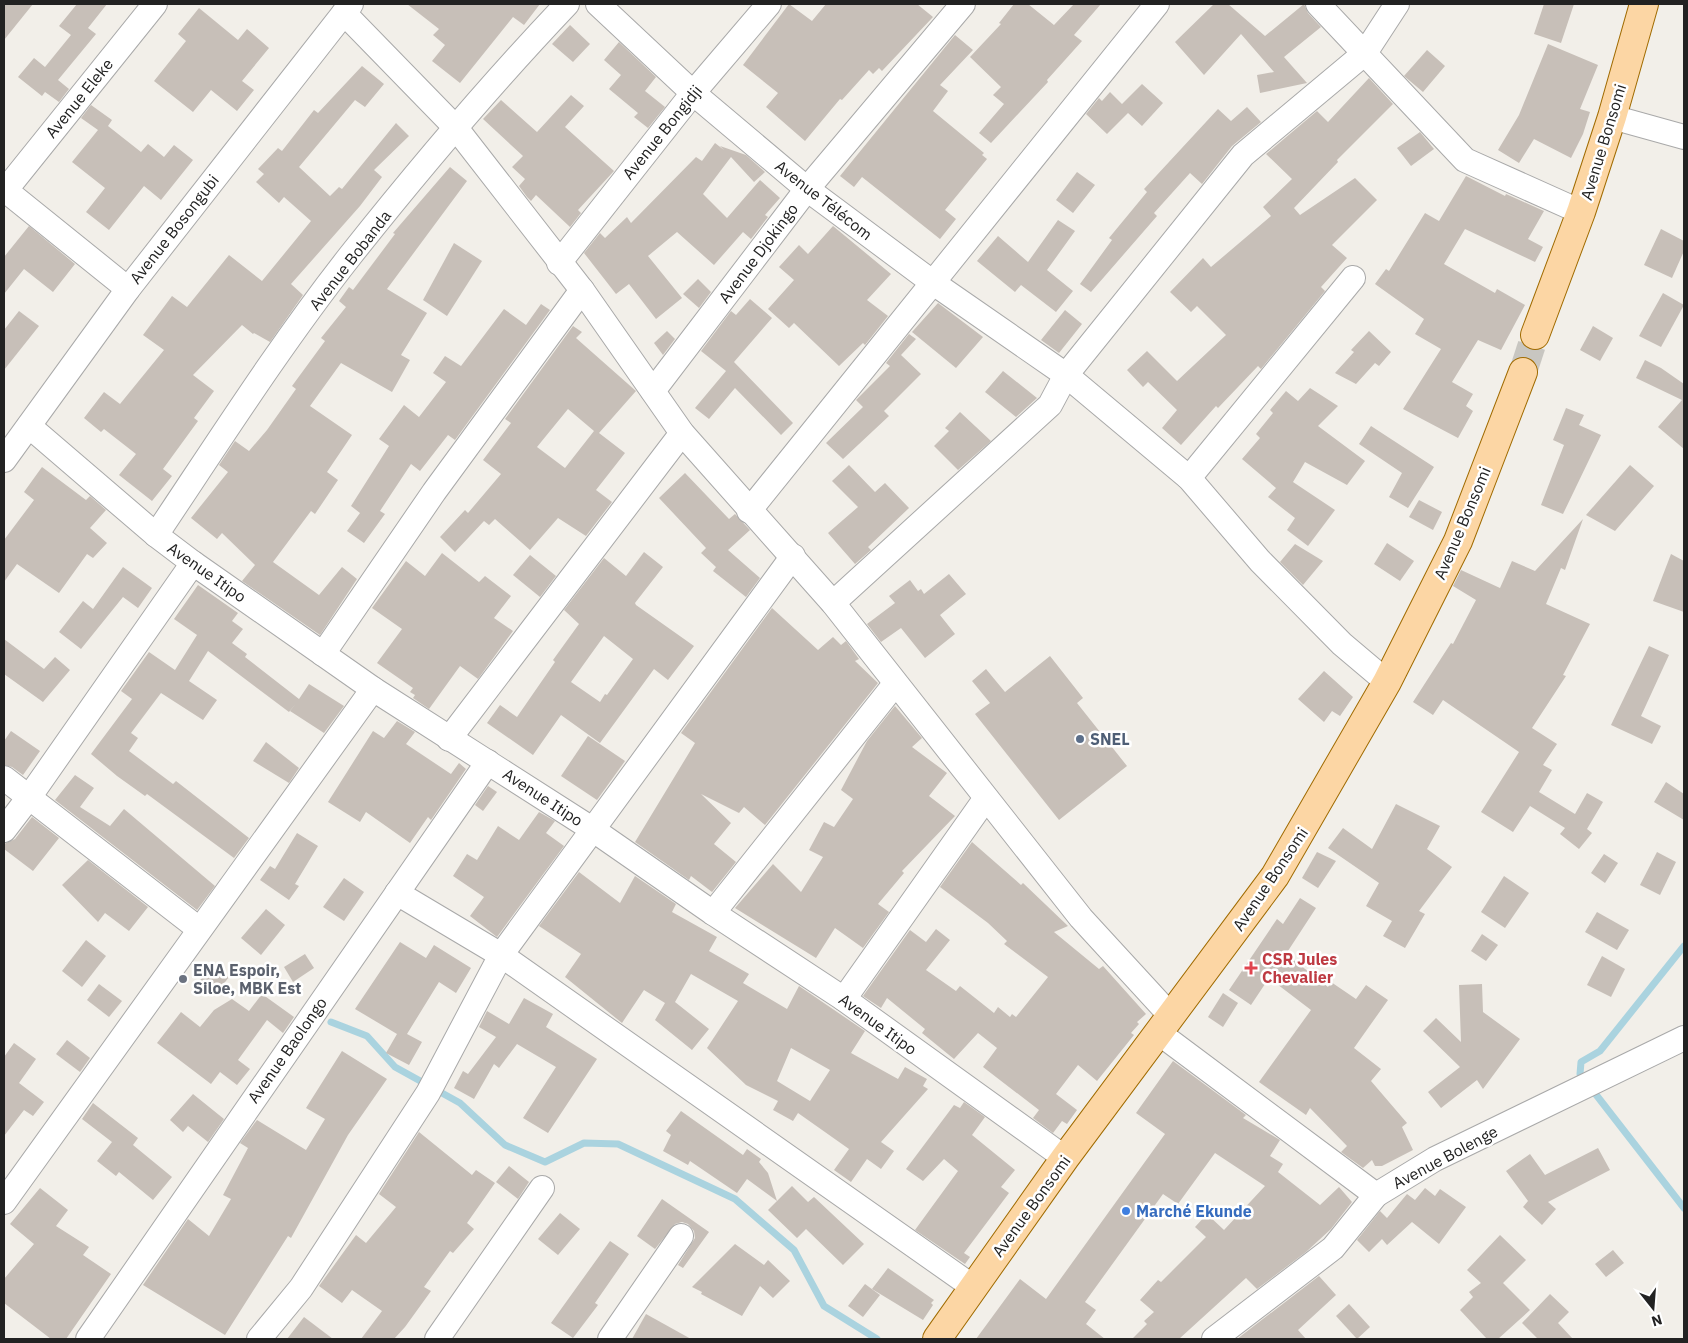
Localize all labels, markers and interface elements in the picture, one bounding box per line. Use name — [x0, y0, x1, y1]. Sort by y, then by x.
street label: Avenue Eleke — [41, 54, 117, 142]
street label: Avenue Bongidji — [618, 81, 706, 183]
street label: Avenue Bonsomi — [1576, 81, 1630, 203]
street label: Avenue Télécom — [771, 156, 877, 244]
street label: Avenue Bosongubi — [125, 170, 223, 288]
street label: Avenue Djokingo — [714, 199, 802, 307]
street label: Avenue Bobanda — [305, 206, 396, 314]
street label: Avenue Bonsomi — [1429, 464, 1495, 582]
street label: Avenue Itipo — [164, 538, 250, 606]
place label: SNEL — [1090, 729, 1130, 749]
marker: SNEL — [1074, 733, 1086, 745]
street label: Avenue Itipo — [499, 764, 587, 830]
street label: Avenue Bonsomi — [1228, 823, 1312, 935]
place label: CSR Jules Chevalier — [1262, 949, 1337, 987]
place label: ENA Espoir, Siloe, MBK Est — [193, 960, 301, 998]
marker: CSR Jules Chevalier — [1244, 961, 1258, 975]
marker: ENA Espoir, Siloe, MBK Est — [177, 973, 189, 985]
street label: Avenue Itipo — [835, 989, 921, 1059]
street label: Avenue Baolongo — [243, 993, 331, 1107]
street label: Avenue Bolenge — [1389, 1121, 1501, 1193]
street label: Avenue Bonsomi — [988, 1151, 1074, 1261]
place label: Marché Ekunde — [1136, 1201, 1252, 1221]
marker: Marché Ekunde — [1120, 1205, 1132, 1217]
north arrow — [1628, 1283, 1678, 1333]
text: N — [1649, 1310, 1664, 1331]

